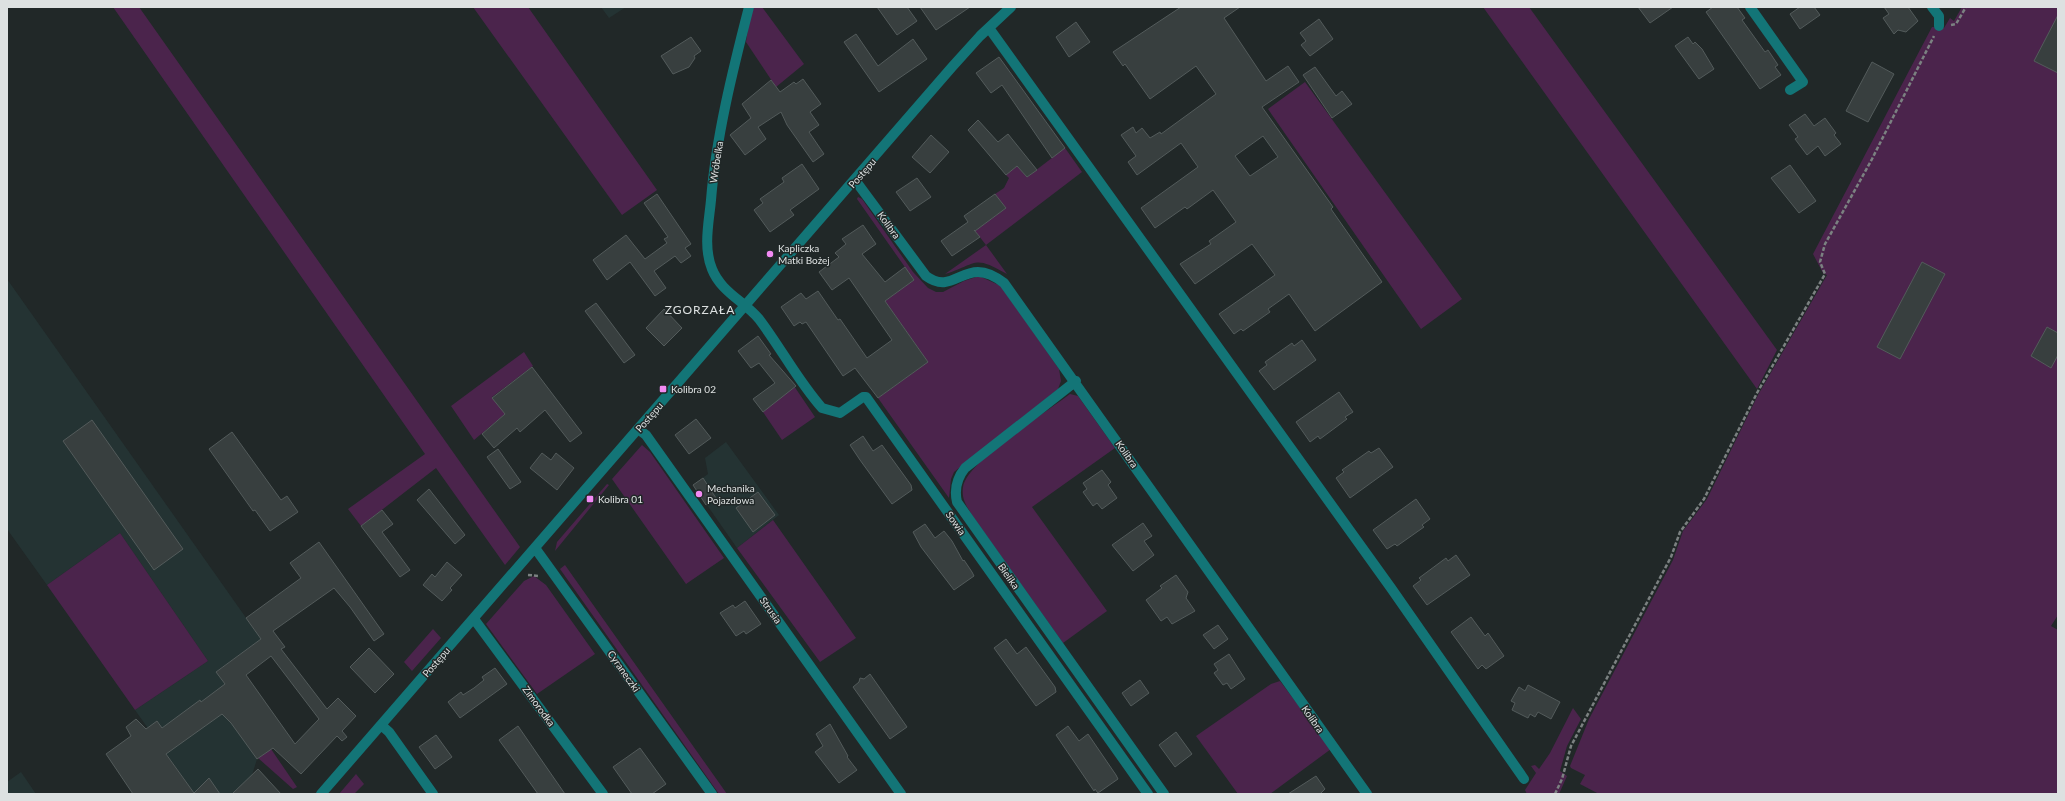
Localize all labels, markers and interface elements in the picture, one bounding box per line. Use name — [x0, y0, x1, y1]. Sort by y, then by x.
street label: Wróbelka — [707, 140, 725, 184]
street label: Postępu — [846, 156, 878, 190]
street label: Kolibra — [875, 209, 903, 241]
place label: Kapliczka Matki Bożej — [778, 242, 830, 266]
marker: Kapliczka Matki Bożej — [765, 249, 775, 259]
district label: ZGORZAŁA — [665, 302, 735, 317]
place label: Kolibra 02 — [671, 383, 716, 395]
marker: Kolibra 02 — [658, 384, 668, 394]
street label: Postępu — [633, 400, 665, 434]
street label: Kolibra — [1113, 438, 1141, 470]
place label: Mechanika Pojazdowa — [707, 482, 755, 506]
marker: Mechanika Pojazdowa — [694, 489, 704, 499]
place label: Kolibra 01 — [598, 493, 643, 505]
marker: Kolibra 01 — [585, 494, 595, 504]
street label: Sowia — [944, 509, 968, 537]
street label: Bielika — [996, 561, 1022, 591]
street label: Strusia — [758, 594, 784, 626]
street label: Postępu — [420, 645, 452, 679]
street label: Cyraneczki — [605, 648, 643, 694]
street label: Zimorodka — [520, 683, 558, 729]
street label: Kolibra — [1299, 703, 1327, 735]

